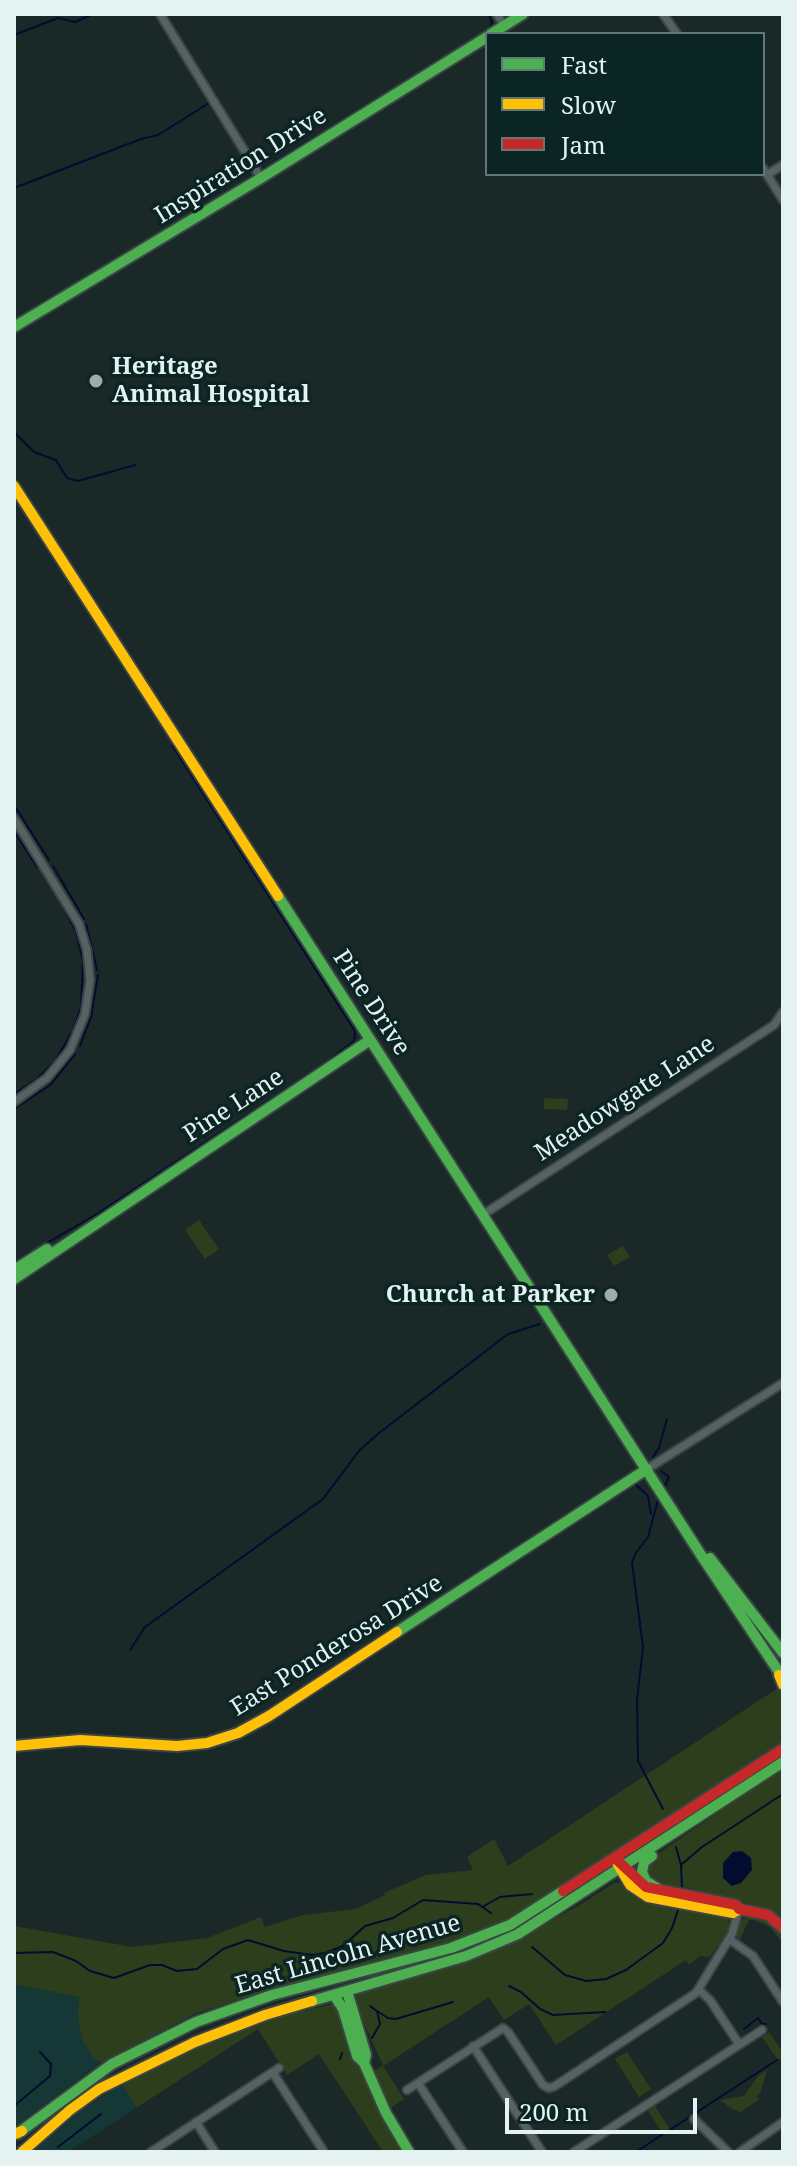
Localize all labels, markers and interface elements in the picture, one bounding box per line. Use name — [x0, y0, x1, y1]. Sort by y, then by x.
legend — [485, 32, 765, 176]
text: Fast — [561, 48, 607, 81]
text: Slow — [561, 88, 616, 121]
street label: Inspiration Drive — [150, 102, 332, 230]
text: Jam — [561, 128, 606, 161]
place label: Heritage Animal Hospital — [112, 353, 310, 409]
marker: Heritage Animal Hospital — [87, 372, 105, 390]
street label: Pine Drive — [326, 945, 416, 1061]
street label: Meadowgate Lane — [530, 1030, 720, 1168]
street label: Pine Lane — [179, 1063, 289, 1149]
place label: Church at Parker — [386, 1281, 595, 1309]
marker: Church at Parker — [602, 1286, 620, 1304]
street label: East Ponderosa Drive — [226, 1569, 448, 1723]
street label: East Lincoln Avenue — [232, 1909, 464, 2001]
scale bar — [509, 2082, 701, 2132]
text: 200 m — [519, 2095, 588, 2128]

